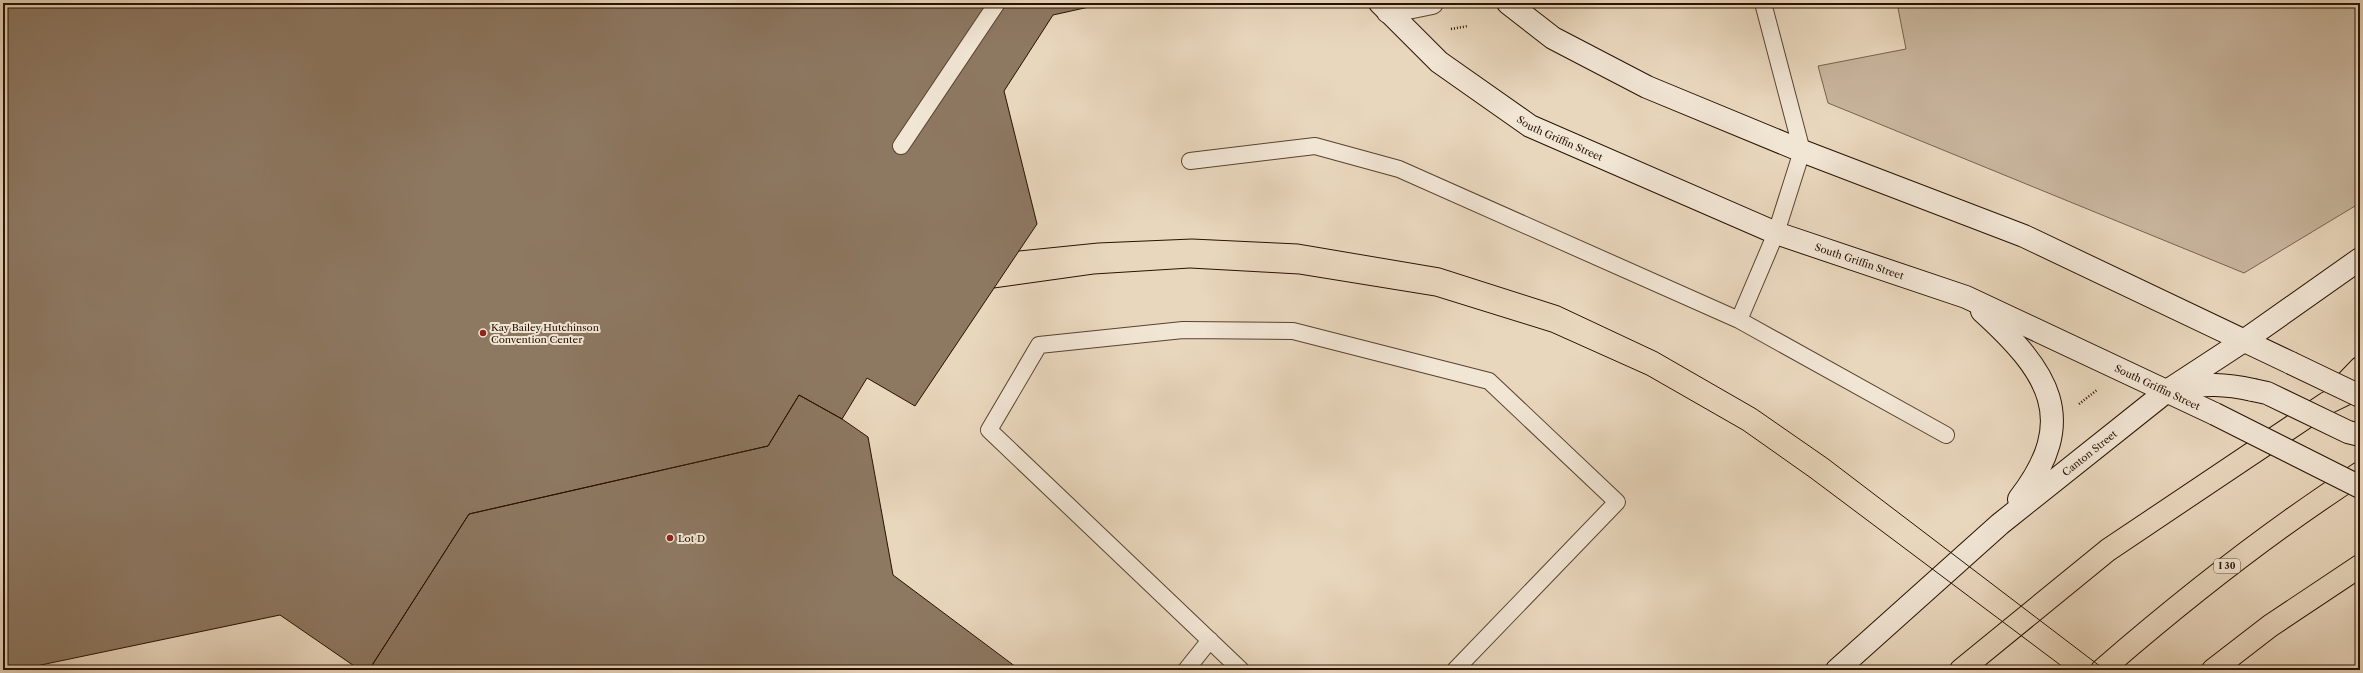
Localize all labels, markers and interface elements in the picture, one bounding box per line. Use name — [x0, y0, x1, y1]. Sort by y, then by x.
street label: South Griffin Street — [1514, 113, 1605, 164]
street label: South Griffin Street — [1813, 241, 1906, 283]
place label: Kay Bailey Hutchinson Convention Center — [491, 321, 600, 346]
marker: Kay Bailey Hutchinson Convention Center — [478, 328, 488, 338]
street label: South Griffin Street — [2112, 362, 2203, 413]
street label: Canton Street — [2060, 427, 2120, 479]
place label: Lot D — [678, 532, 705, 545]
marker: Lot D — [665, 533, 675, 543]
road number: I 30 — [2214, 559, 2240, 573]

